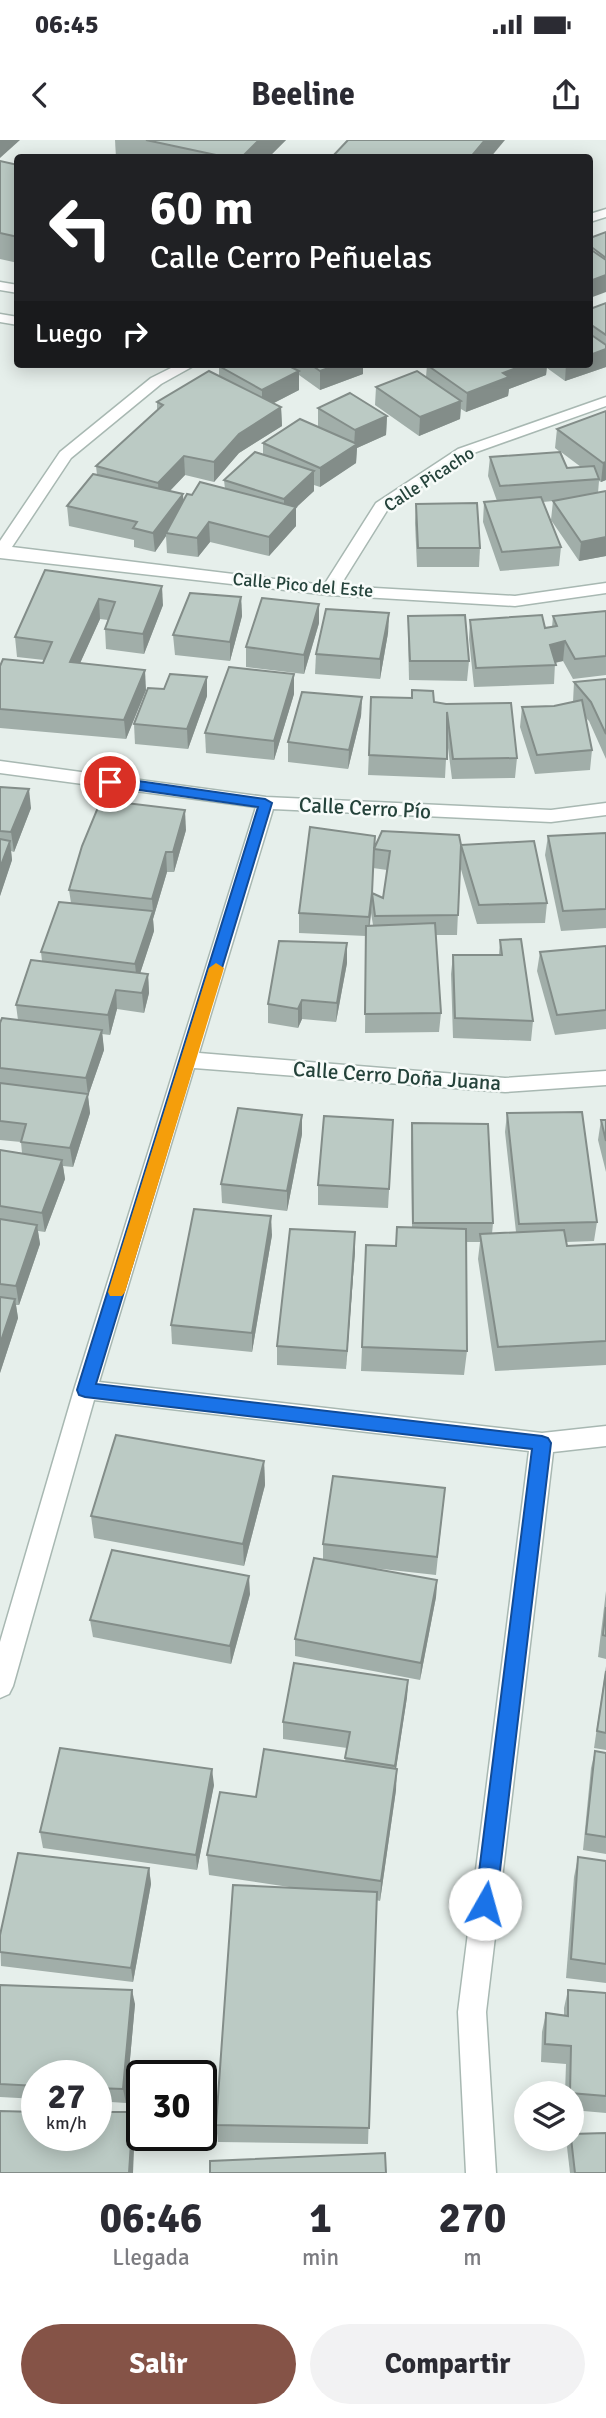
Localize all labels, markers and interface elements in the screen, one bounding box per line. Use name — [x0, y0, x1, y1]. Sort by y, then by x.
text: 06:45 — [35, 9, 99, 41]
text: Beeline — [251, 75, 355, 114]
icon: back — [21, 76, 59, 114]
icon: share — [547, 76, 585, 114]
text: 60 m — [150, 178, 253, 238]
icon: left — [35, 182, 126, 273]
text: Calle Cerro Peñuelas — [150, 238, 432, 277]
icon: right — [116, 315, 154, 353]
text: Luego — [35, 318, 102, 350]
street label: Calle Picacho — [380, 442, 478, 516]
street label: Calle Pico del Este — [232, 568, 374, 602]
pin — [80, 752, 140, 812]
icon: arrive — [91, 763, 129, 801]
street label: Calle Cerro Pío — [298, 792, 432, 824]
street label: Calle Cerro Doña Juana — [292, 1056, 502, 1096]
position arrow — [448, 1867, 522, 1941]
speed limit sign: 30 — [126, 2060, 217, 2151]
text: 27 — [48, 2075, 85, 2118]
map controls — [514, 2081, 584, 2151]
button: layers — [514, 2081, 584, 2151]
text: km/h — [46, 2112, 87, 2134]
text: 06:46 — [99, 2193, 203, 2244]
text: 1 — [309, 2193, 332, 2244]
text: 270 — [438, 2193, 507, 2244]
text: Llegada — [112, 2243, 190, 2272]
text: min — [302, 2243, 339, 2272]
text: m — [463, 2243, 482, 2272]
button: Salir — [21, 2324, 296, 2404]
button: Compartir — [310, 2324, 585, 2404]

